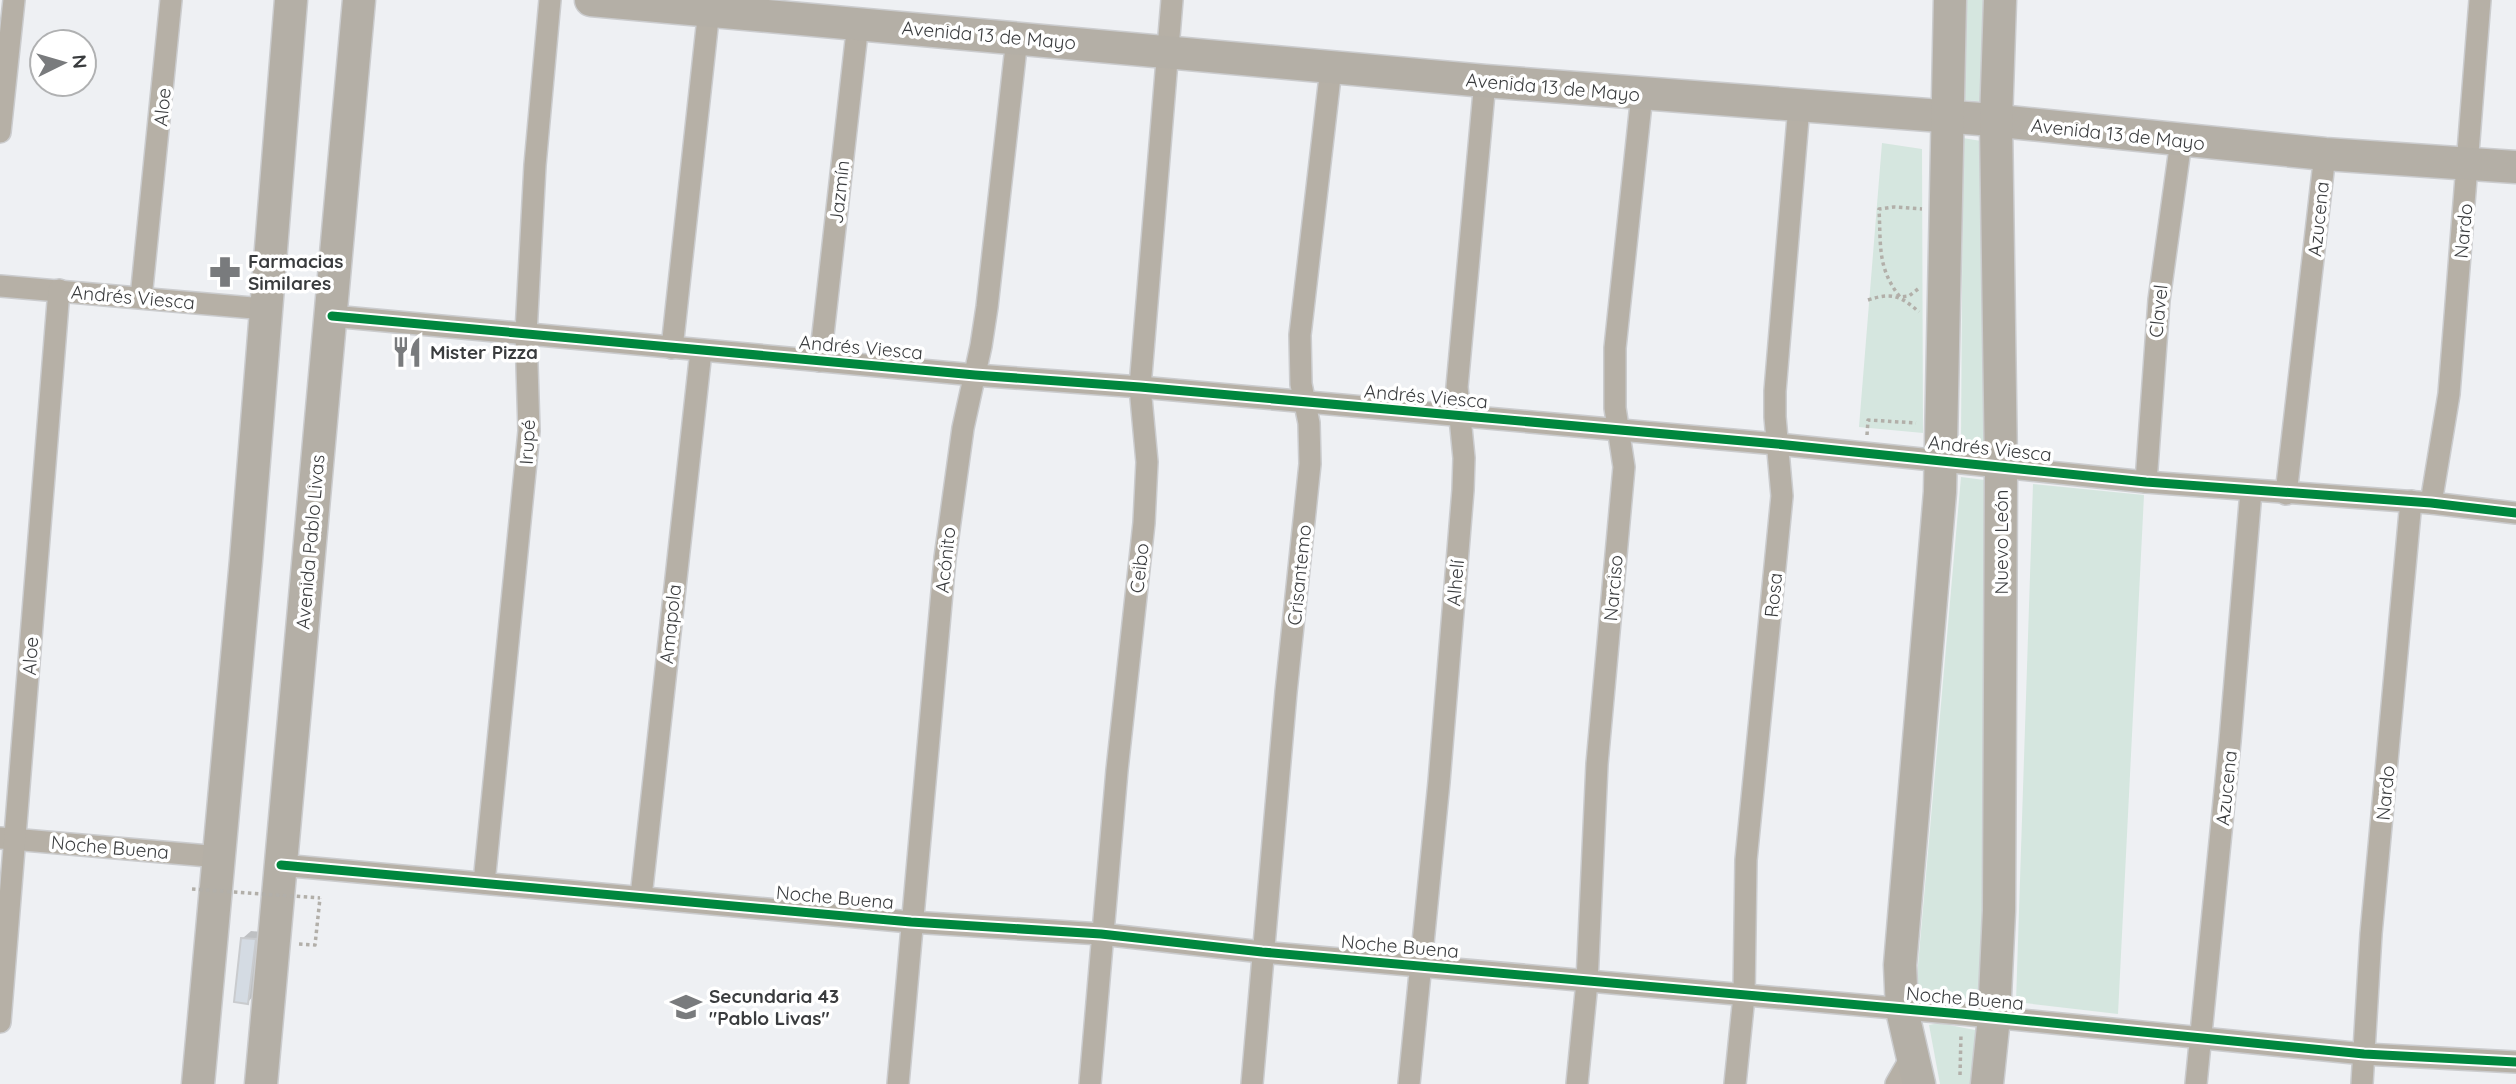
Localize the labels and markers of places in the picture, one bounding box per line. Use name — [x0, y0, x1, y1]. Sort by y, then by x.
place label: Farmacias Similares — [248, 249, 343, 295]
pharmacy icon: Farmacias Similares — [208, 255, 242, 289]
restaurant icon: Mister Pizza — [390, 335, 424, 369]
place label: Mister Pizza — [430, 340, 538, 364]
place label: Secundaria 43 "Pablo Livas" — [709, 984, 839, 1030]
school or university icon: Secundaria 43 "Pablo Livas" — [669, 990, 703, 1024]

